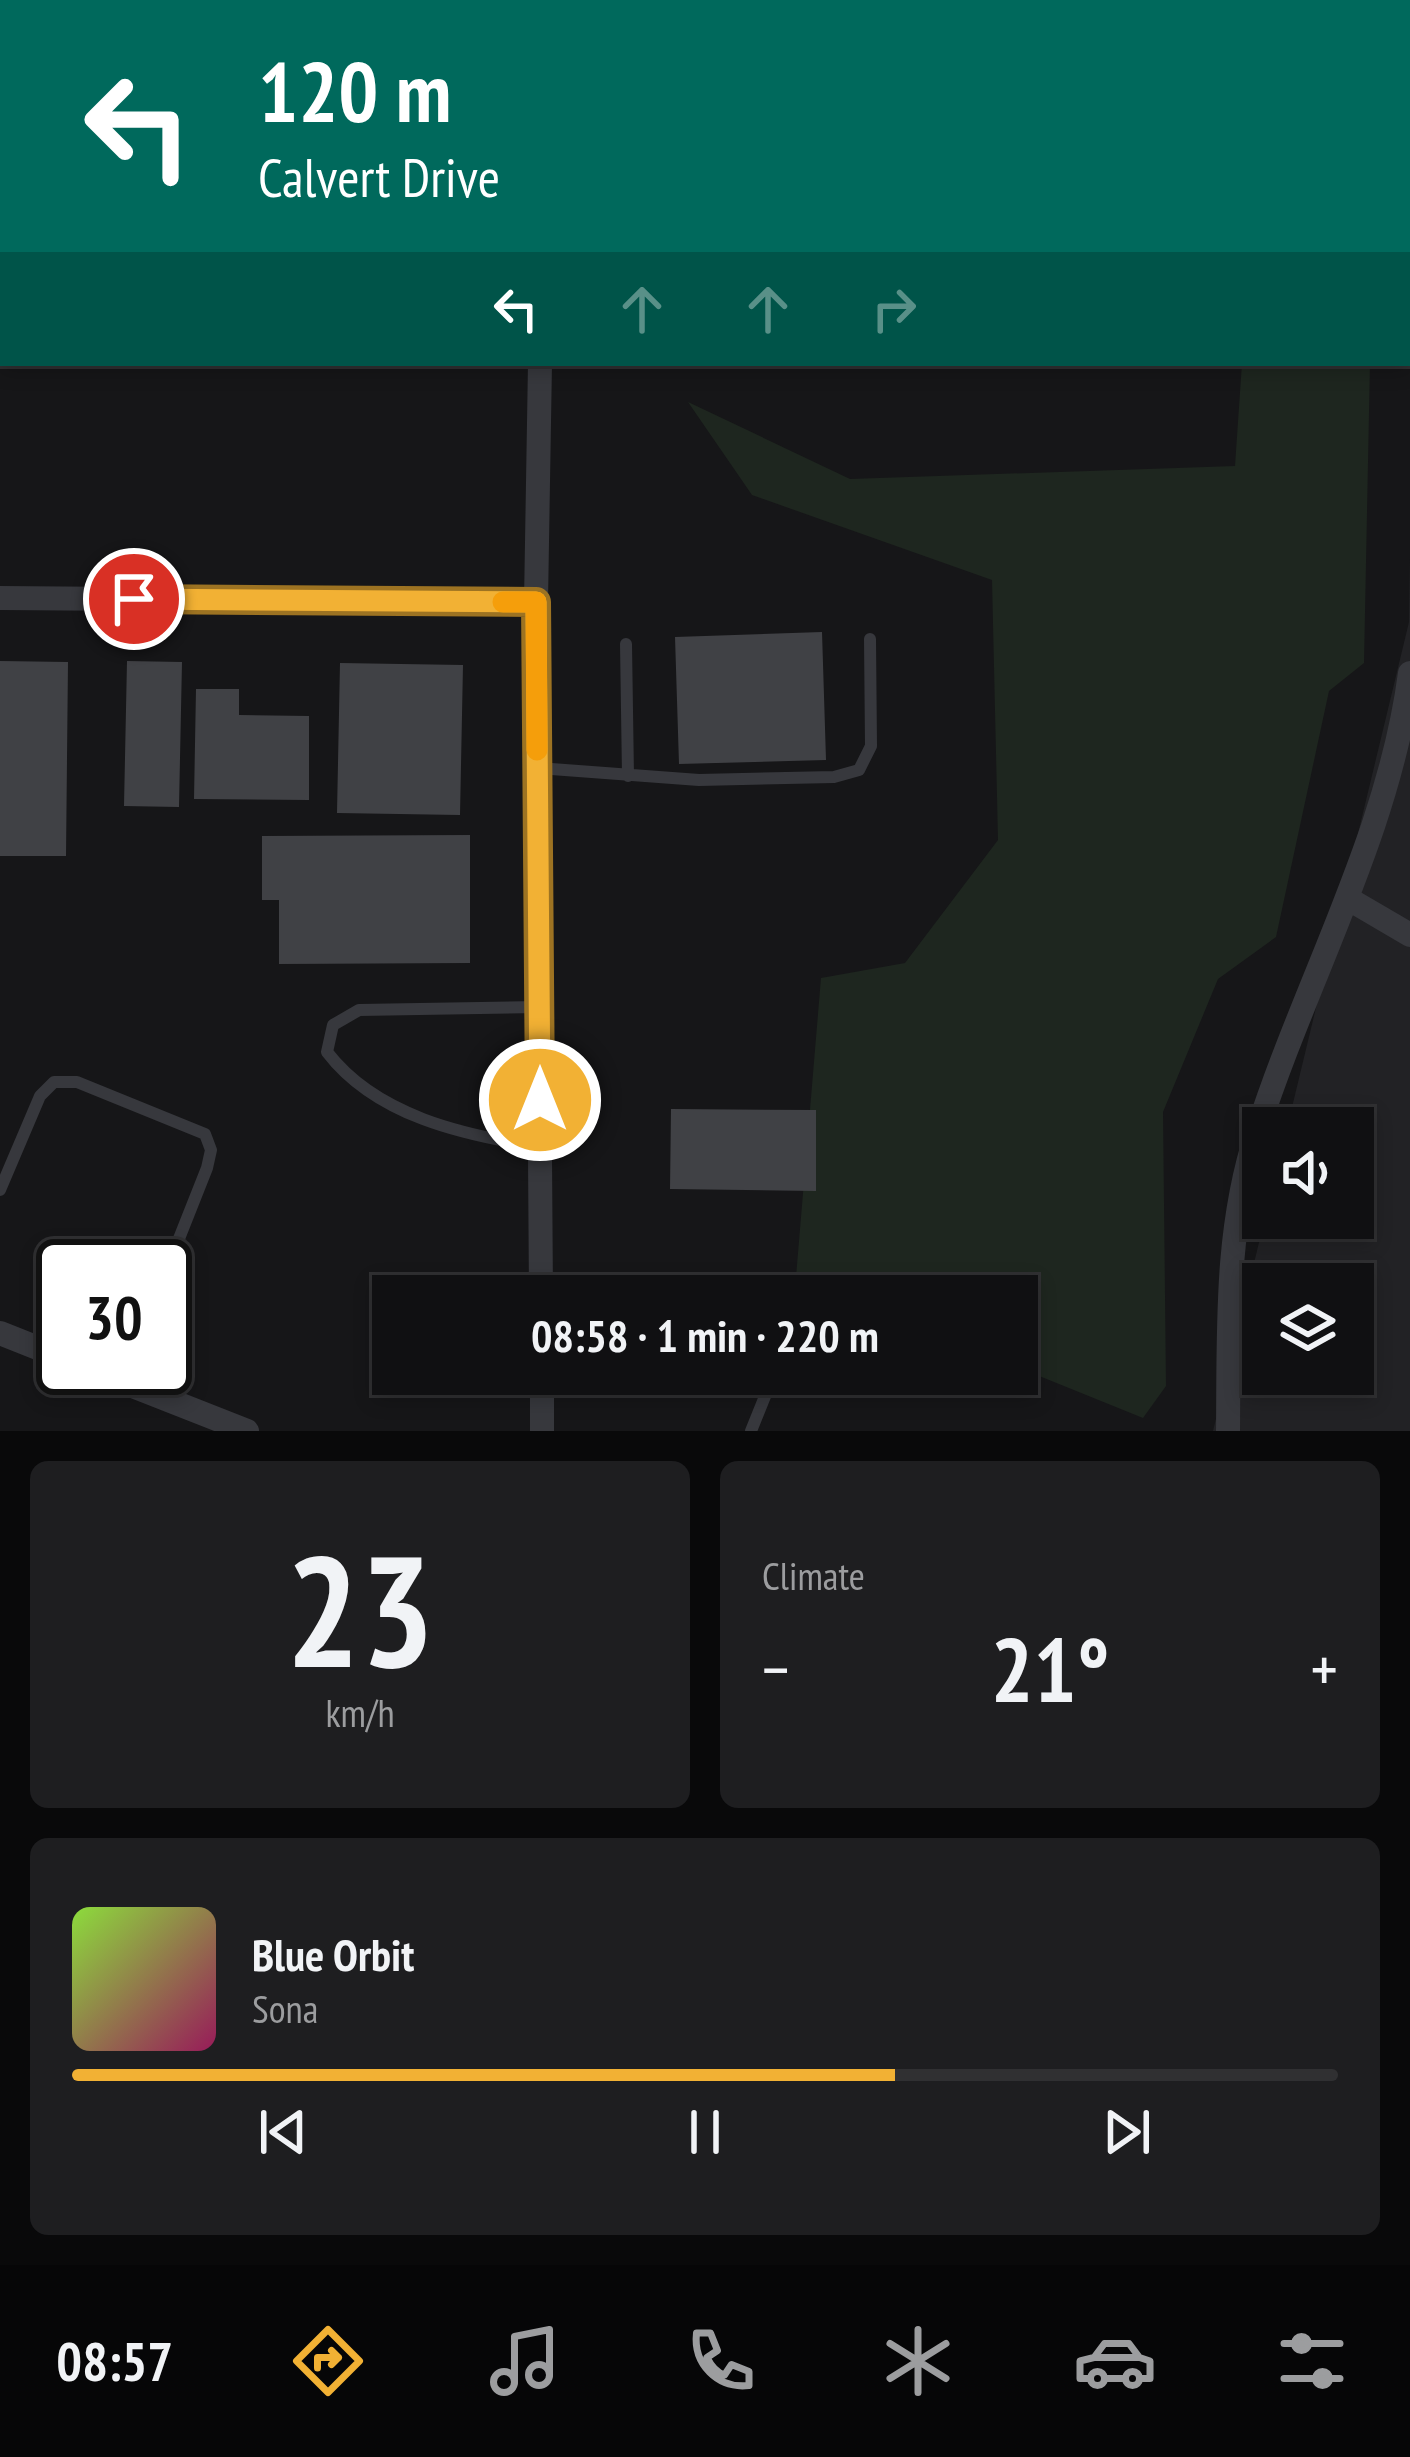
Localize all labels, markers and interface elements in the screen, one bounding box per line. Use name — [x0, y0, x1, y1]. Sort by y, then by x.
text: 120 m — [258, 36, 451, 145]
icon: left — [60, 48, 216, 204]
text: Calvert Drive — [258, 142, 500, 212]
icon: left — [483, 276, 549, 342]
icon: ahead — [609, 276, 675, 342]
icon: ahead — [735, 276, 801, 342]
icon: right — [861, 276, 927, 342]
pin — [83, 548, 185, 650]
icon: arrive — [101, 566, 167, 632]
position arrow — [477, 1037, 603, 1163]
map controls — [1242, 1107, 1374, 1395]
button: sound — [1242, 1107, 1374, 1239]
speed limit sign: 30 — [36, 1239, 192, 1395]
button: layers — [1242, 1263, 1374, 1395]
text: 08:58 · 1 min · 220 m — [531, 1306, 879, 1364]
text: 23 — [285, 1508, 435, 1710]
text: Climate — [762, 1550, 865, 1601]
text: 21° — [991, 1610, 1109, 1727]
text: − — [762, 1626, 789, 1711]
text: + — [1311, 1626, 1338, 1711]
text: km/h — [325, 1687, 395, 1738]
text: Blue Orbit — [252, 1925, 414, 1983]
text: Sona — [252, 1983, 318, 2034]
icon: previous — [250, 2099, 316, 2165]
icon: pause — [672, 2099, 738, 2165]
icon: next — [1094, 2099, 1160, 2165]
icon: directions — [286, 2319, 370, 2403]
icon: music — [483, 2319, 567, 2403]
icon: phone — [679, 2319, 763, 2403]
icon: climate — [876, 2319, 960, 2403]
icon: car — [1073, 2319, 1157, 2403]
icon: filters — [1270, 2319, 1354, 2403]
text: 08:57 — [56, 2326, 173, 2396]

